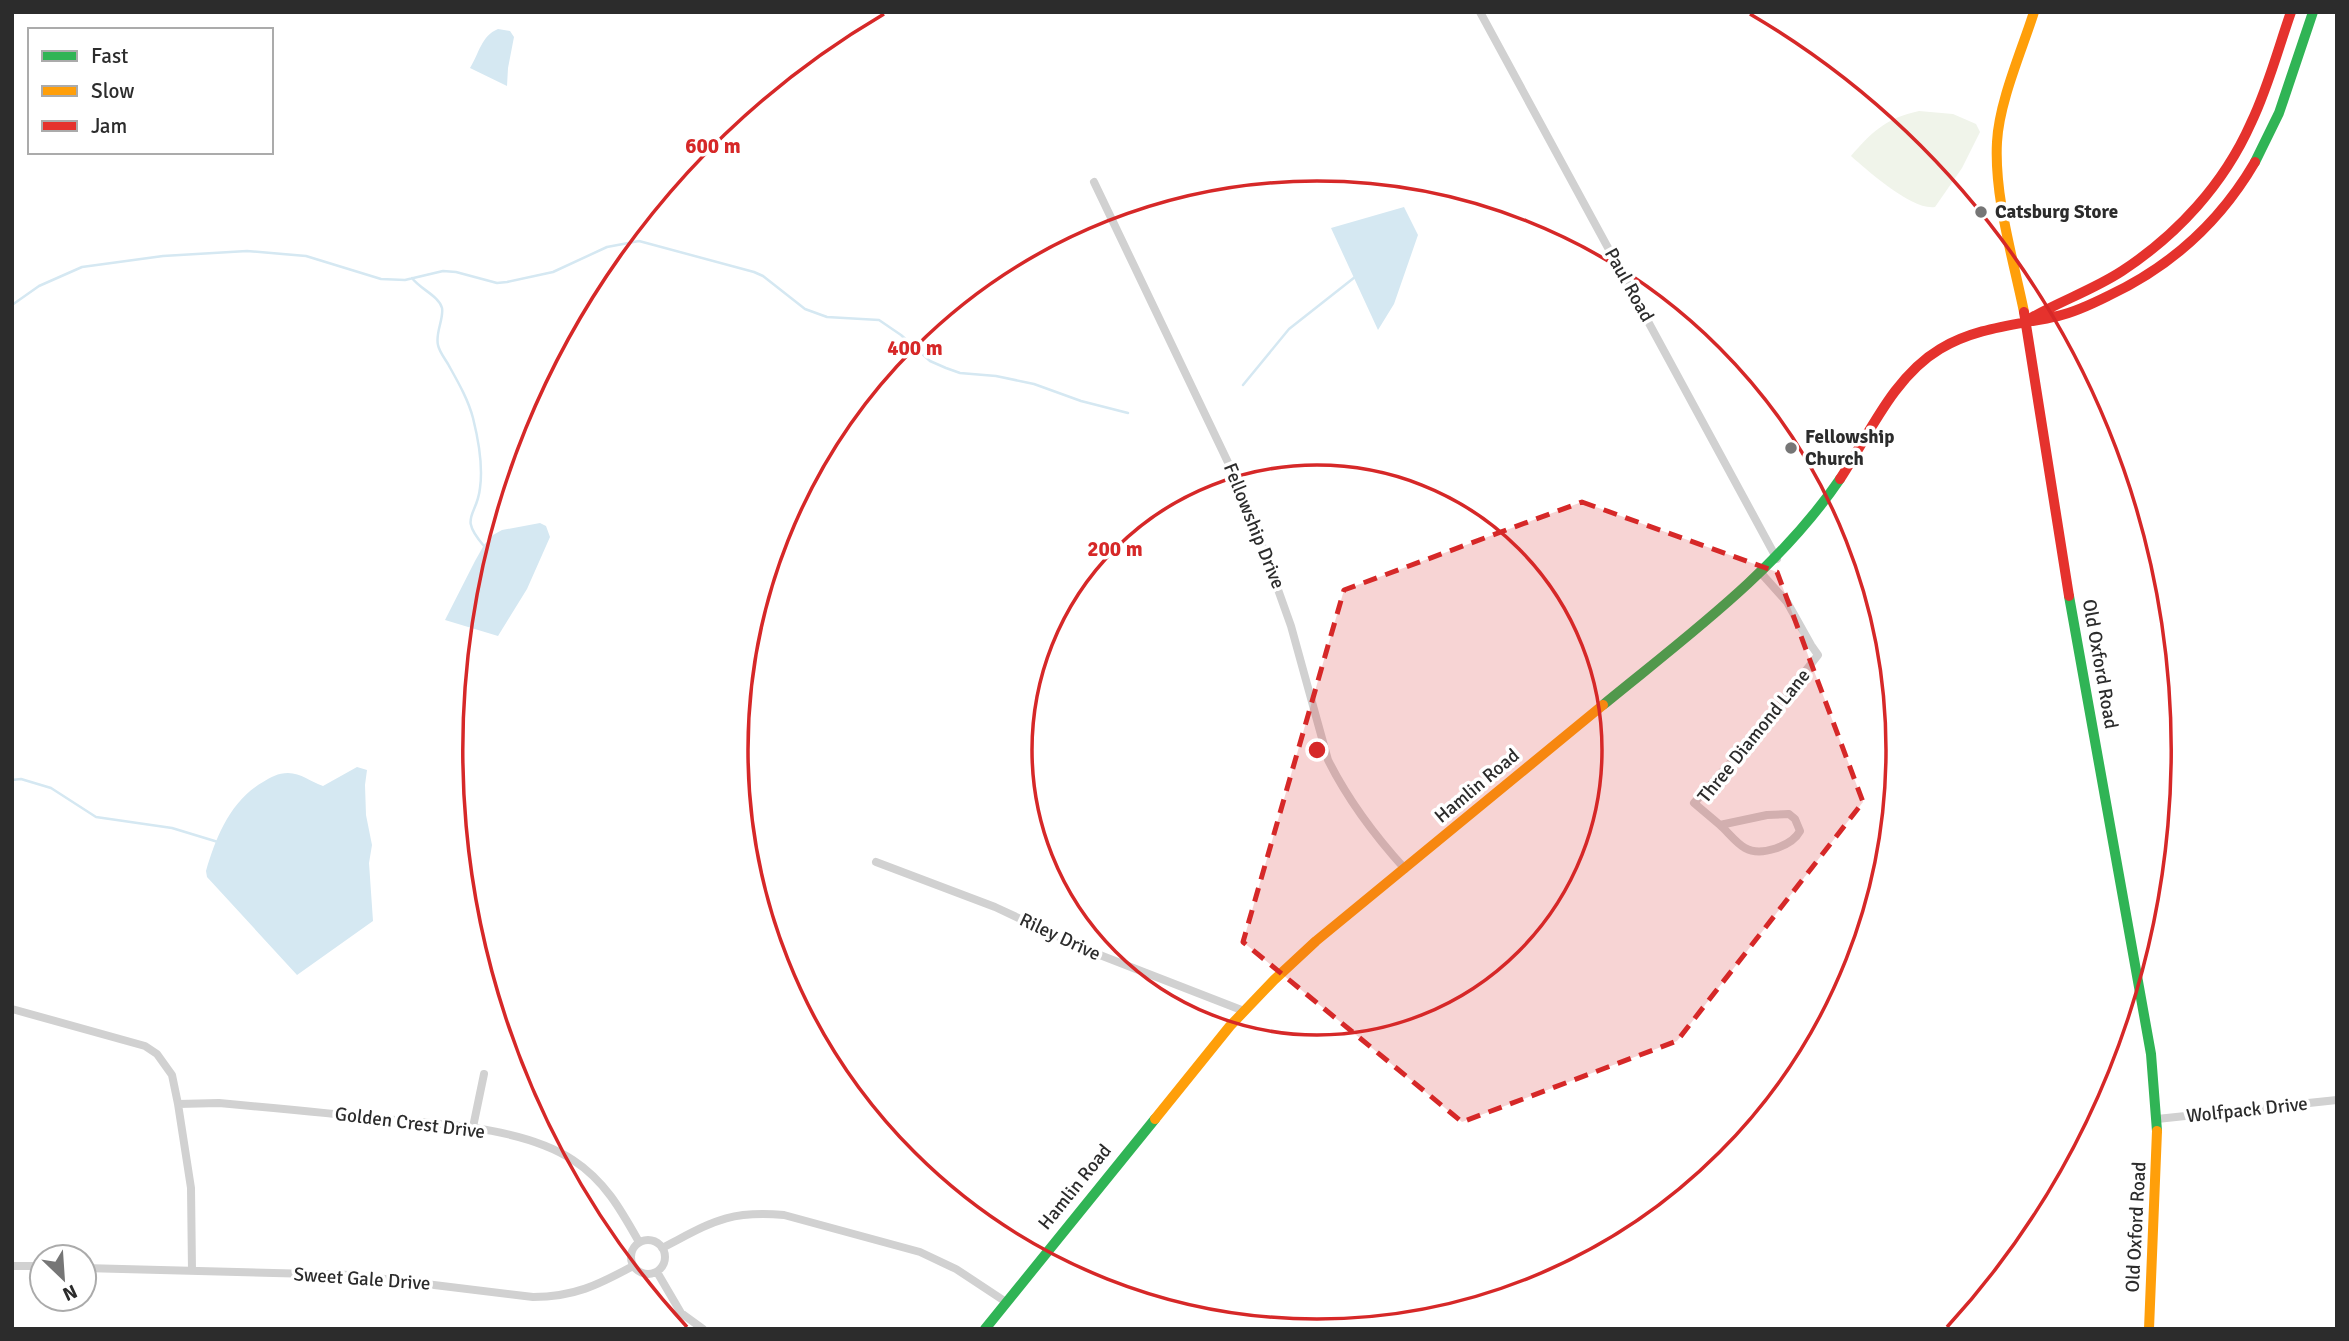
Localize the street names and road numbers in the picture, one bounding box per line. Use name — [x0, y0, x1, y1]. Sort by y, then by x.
street label: Paul Road — [1599, 244, 1659, 326]
street label: Fellowship Drive — [1218, 460, 1290, 592]
street label: Old Oxford Road — [2077, 597, 2123, 731]
street label: Three Diamond Lane — [1693, 664, 1815, 808]
street label: Hamlin Road — [1430, 744, 1524, 828]
street label: Riley Drive — [1016, 908, 1104, 966]
street label: Wolfpack Drive — [2185, 1092, 2309, 1128]
street label: Golden Crest Drive — [334, 1102, 486, 1144]
street label: Hamlin Road — [1033, 1139, 1117, 1235]
street label: Old Oxford Road — [2121, 1161, 2151, 1293]
street label: Sweet Gale Drive — [293, 1262, 431, 1296]

